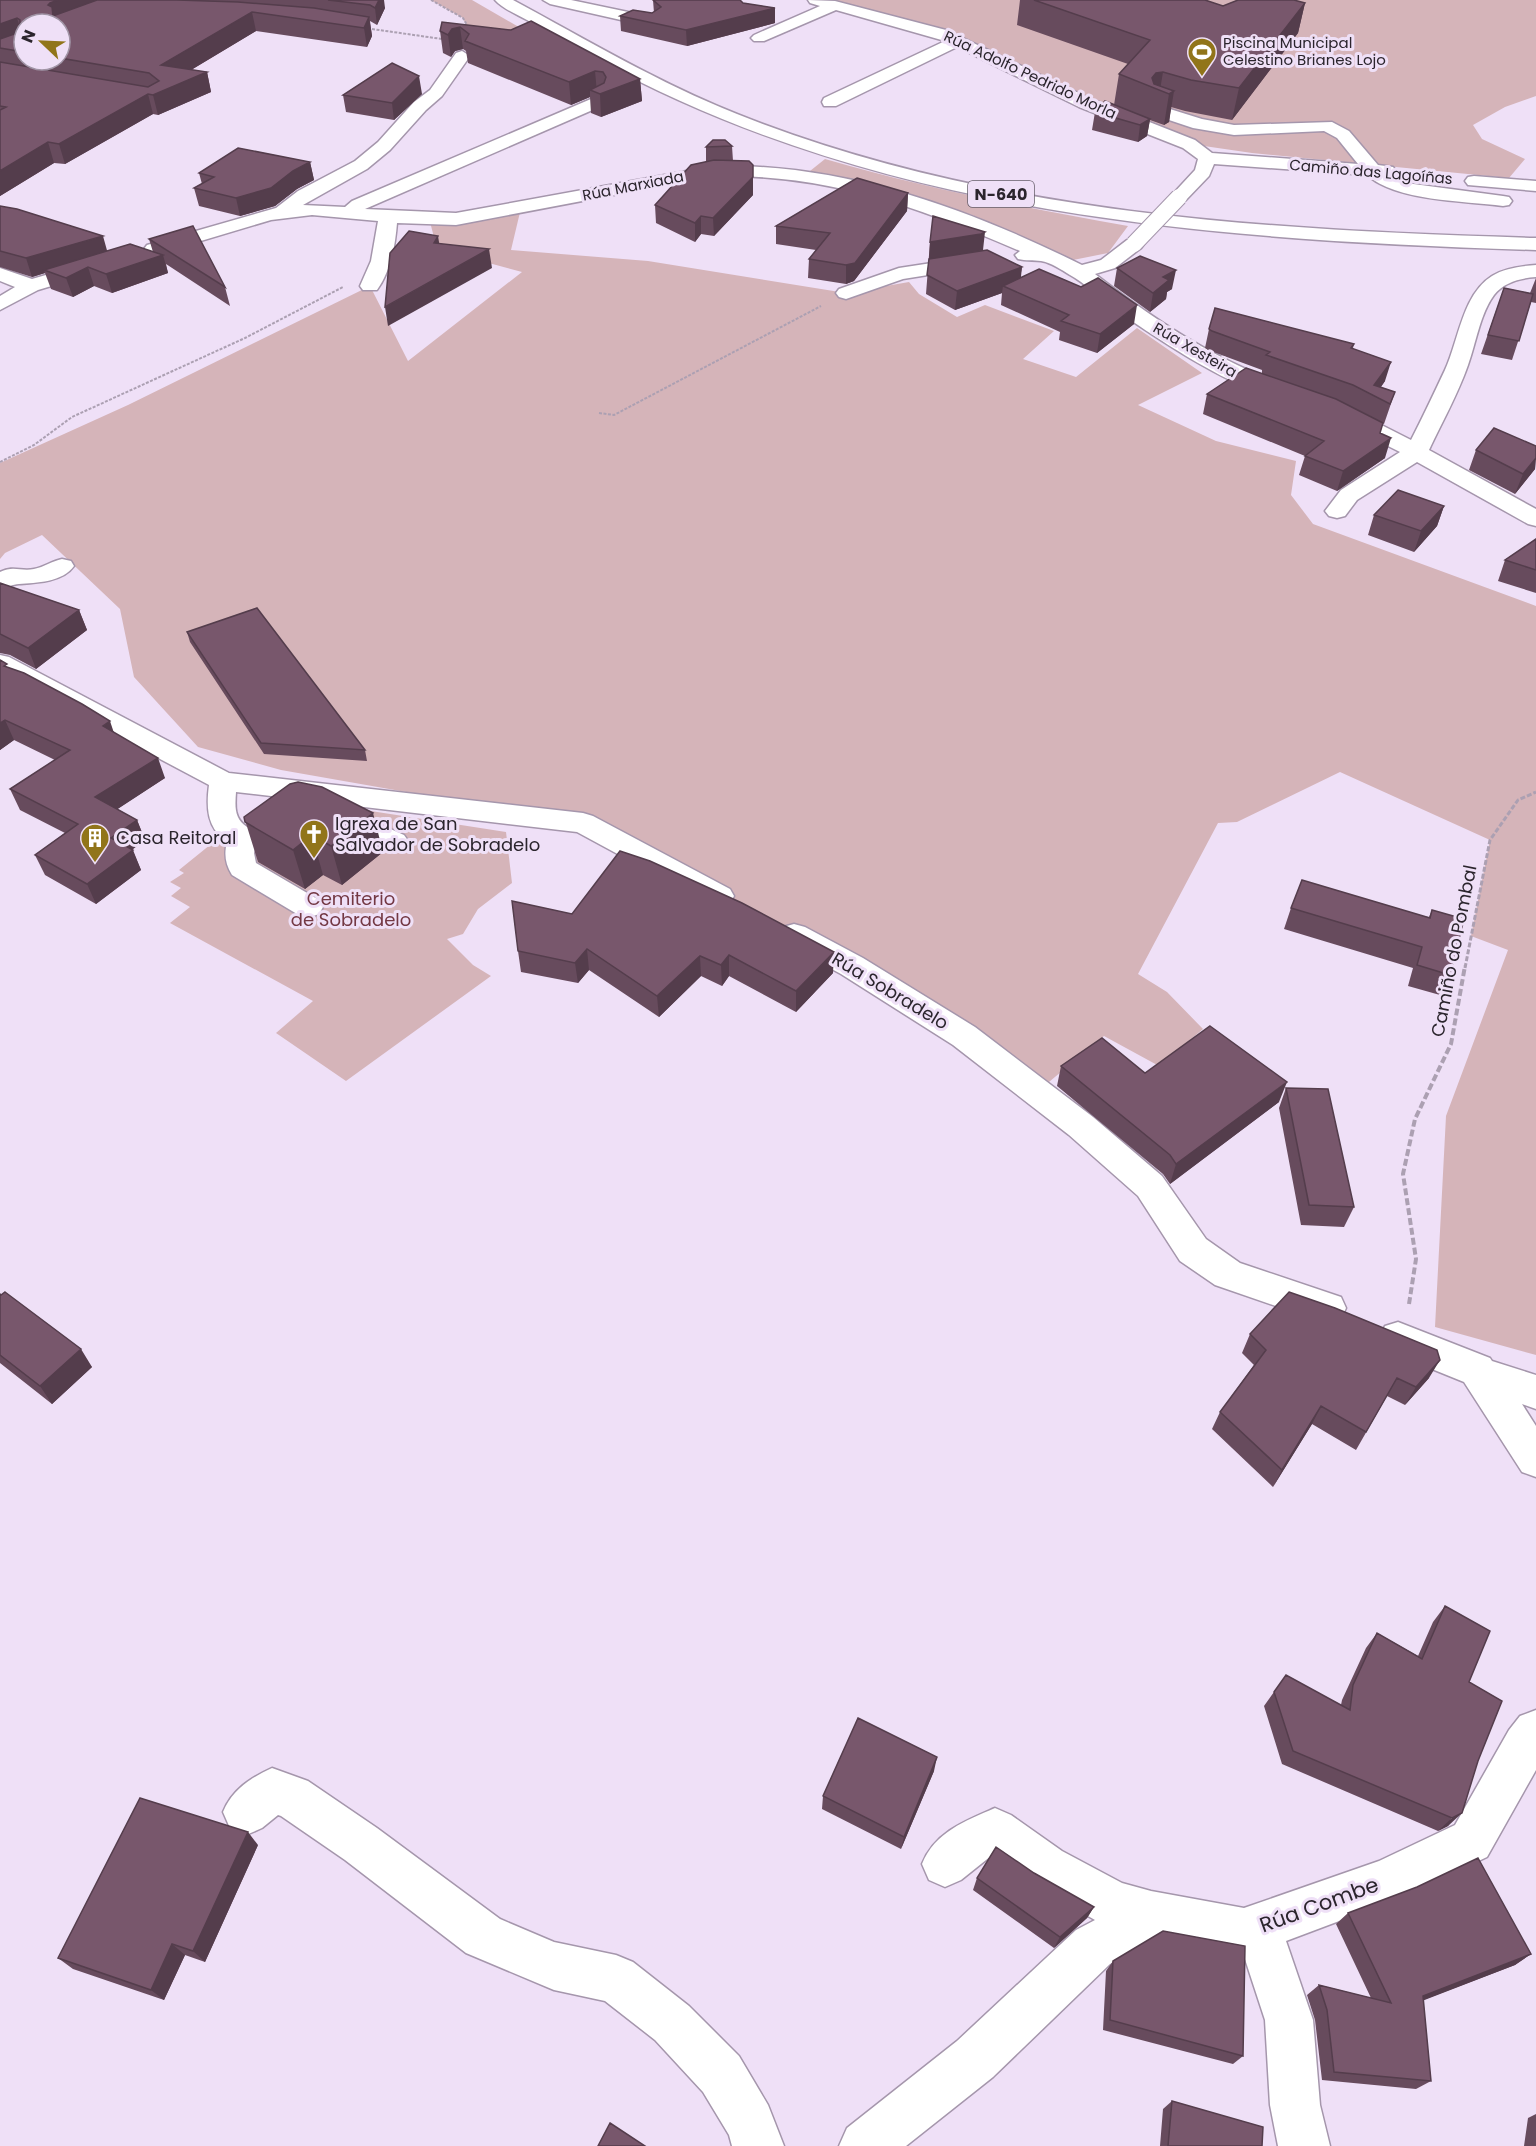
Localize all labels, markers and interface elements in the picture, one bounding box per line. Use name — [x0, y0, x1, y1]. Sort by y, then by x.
north arrow — [12, 12, 72, 72]
street label: Rúa Adolfo Pedrido Morla — [941, 25, 1120, 124]
text: N — [16, 26, 42, 46]
place label: Piscina Municipal Celestino Brianes Lojo — [1223, 32, 1386, 70]
sports icon: Piscina Municipal Celestino Brianes Lojo — [1186, 36, 1218, 78]
street label: Camiño das Lagoíñas — [1289, 154, 1454, 189]
street label: Rúa Marxiada — [580, 165, 685, 206]
road number: N-640 — [968, 181, 1034, 207]
street label: Rúa Xesteira — [1150, 317, 1241, 382]
place label: Igrexa de San Salvador de Sobradelo — [335, 811, 540, 857]
church icon: Igrexa de San Salvador de Sobradelo — [298, 818, 330, 860]
building icon: Casa Reitoral — [79, 822, 111, 864]
place label: Casa Reitoral — [116, 825, 236, 850]
street label: Camiño do Pombal — [1425, 863, 1482, 1039]
park label: Cemiterio de Sobradelo — [291, 886, 411, 932]
street label: Rúa Sobradelo — [827, 946, 953, 1035]
street label: Rúa Combe — [1255, 1870, 1382, 1939]

